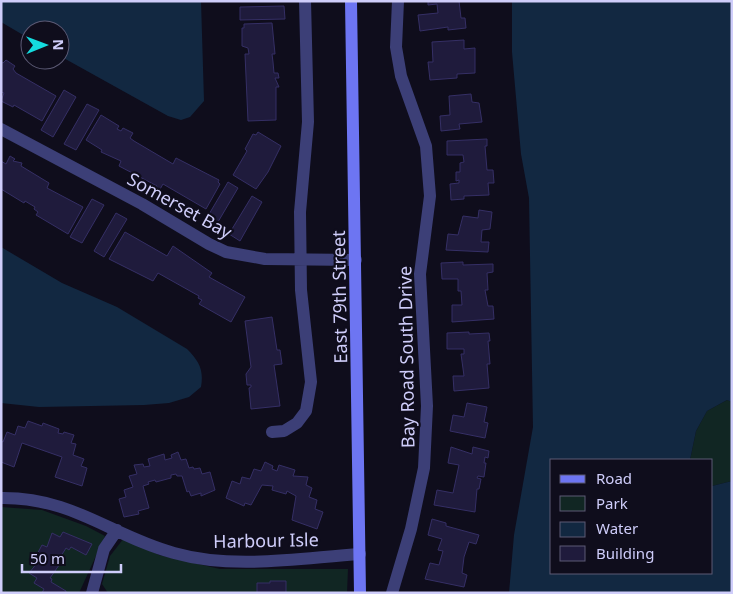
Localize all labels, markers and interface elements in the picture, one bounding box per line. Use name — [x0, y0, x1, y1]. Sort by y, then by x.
north arrow — [20, 20, 70, 70]
text: N — [49, 39, 68, 51]
street label: Somerset Bay — [123, 166, 237, 244]
street label: East 79th Street — [326, 230, 352, 364]
street label: Bay Road South Drive — [392, 266, 420, 448]
legend — [550, 459, 713, 574]
text: Road — [596, 468, 632, 488]
text: Park — [596, 493, 628, 513]
text: Water — [596, 518, 638, 538]
street label: Harbour Isle — [213, 527, 319, 553]
scale bar — [22, 542, 121, 574]
text: Building — [596, 543, 654, 563]
text: 50 m — [30, 548, 65, 568]

